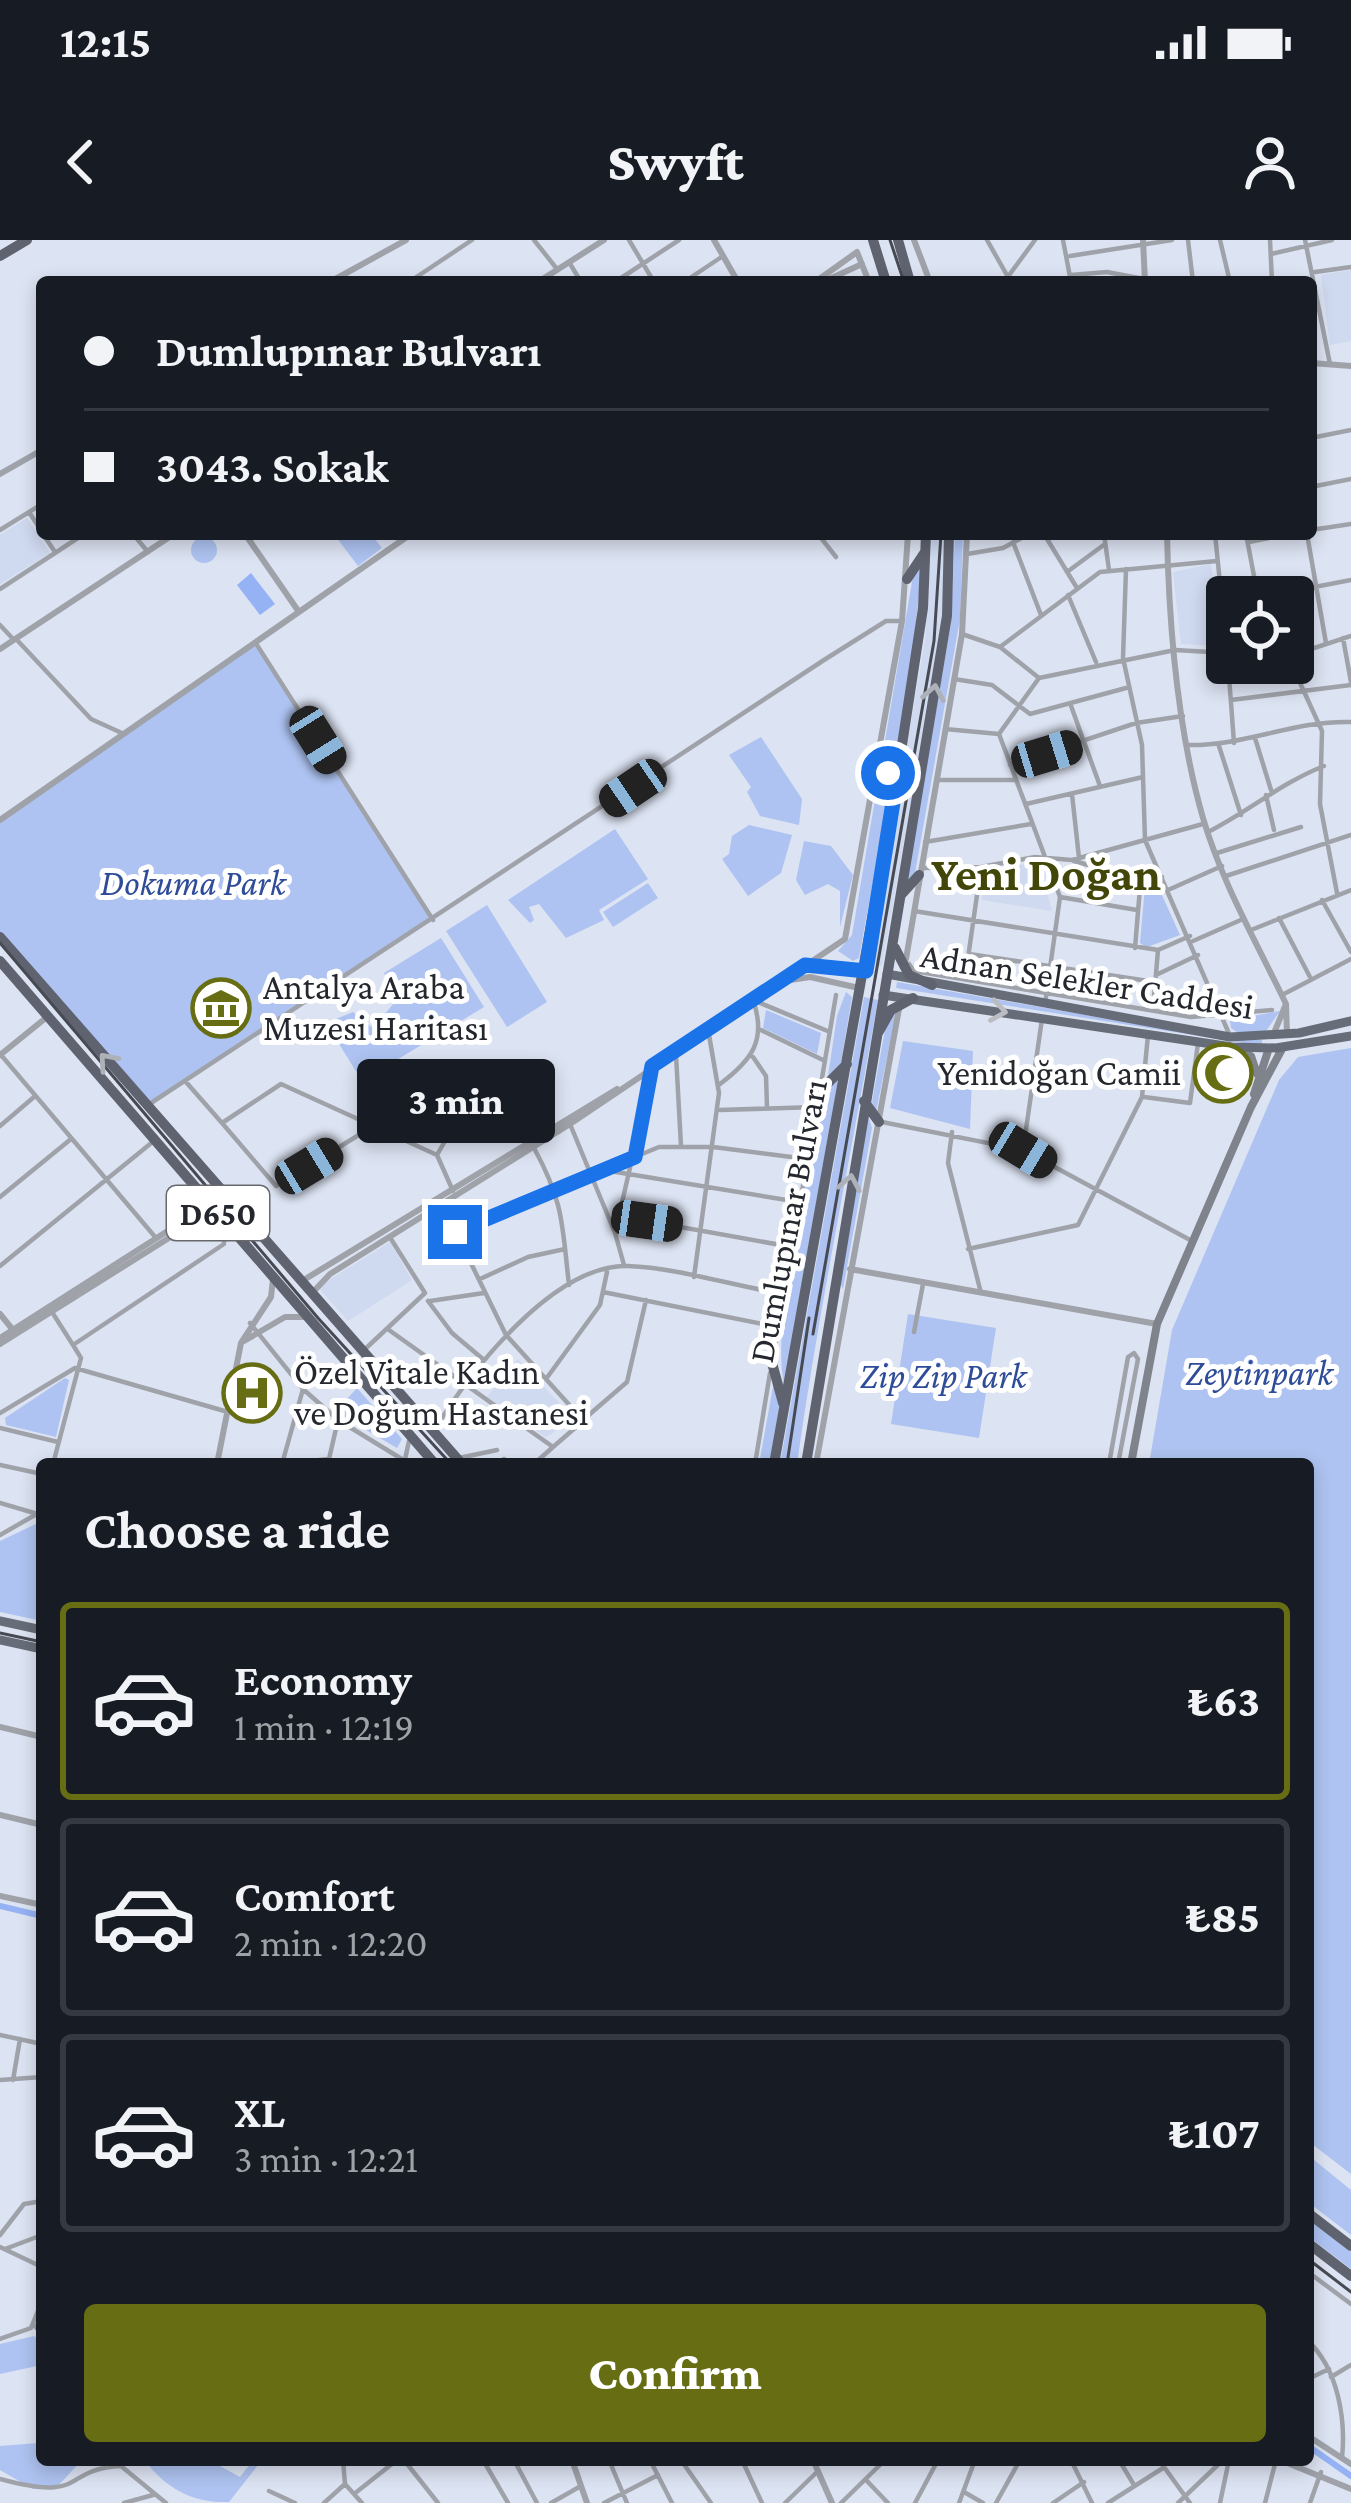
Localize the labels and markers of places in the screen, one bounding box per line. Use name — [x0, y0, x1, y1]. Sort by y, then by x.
place label: Antalya Araba Muzesi Haritası — [263, 967, 488, 1048]
museum icon: Antalya Araba Muzesi Haritası — [190, 977, 252, 1039]
mosque icon: Yenidoğan Camii — [1192, 1042, 1254, 1104]
place label: Yenidoğan Camii — [938, 1053, 1181, 1093]
place label: Özel Vitale Kadın ve Doğum Hastanesi — [293, 1352, 588, 1433]
hospital icon: Özel Vitale Kadın ve Doğum Hastanesi — [221, 1362, 283, 1424]

